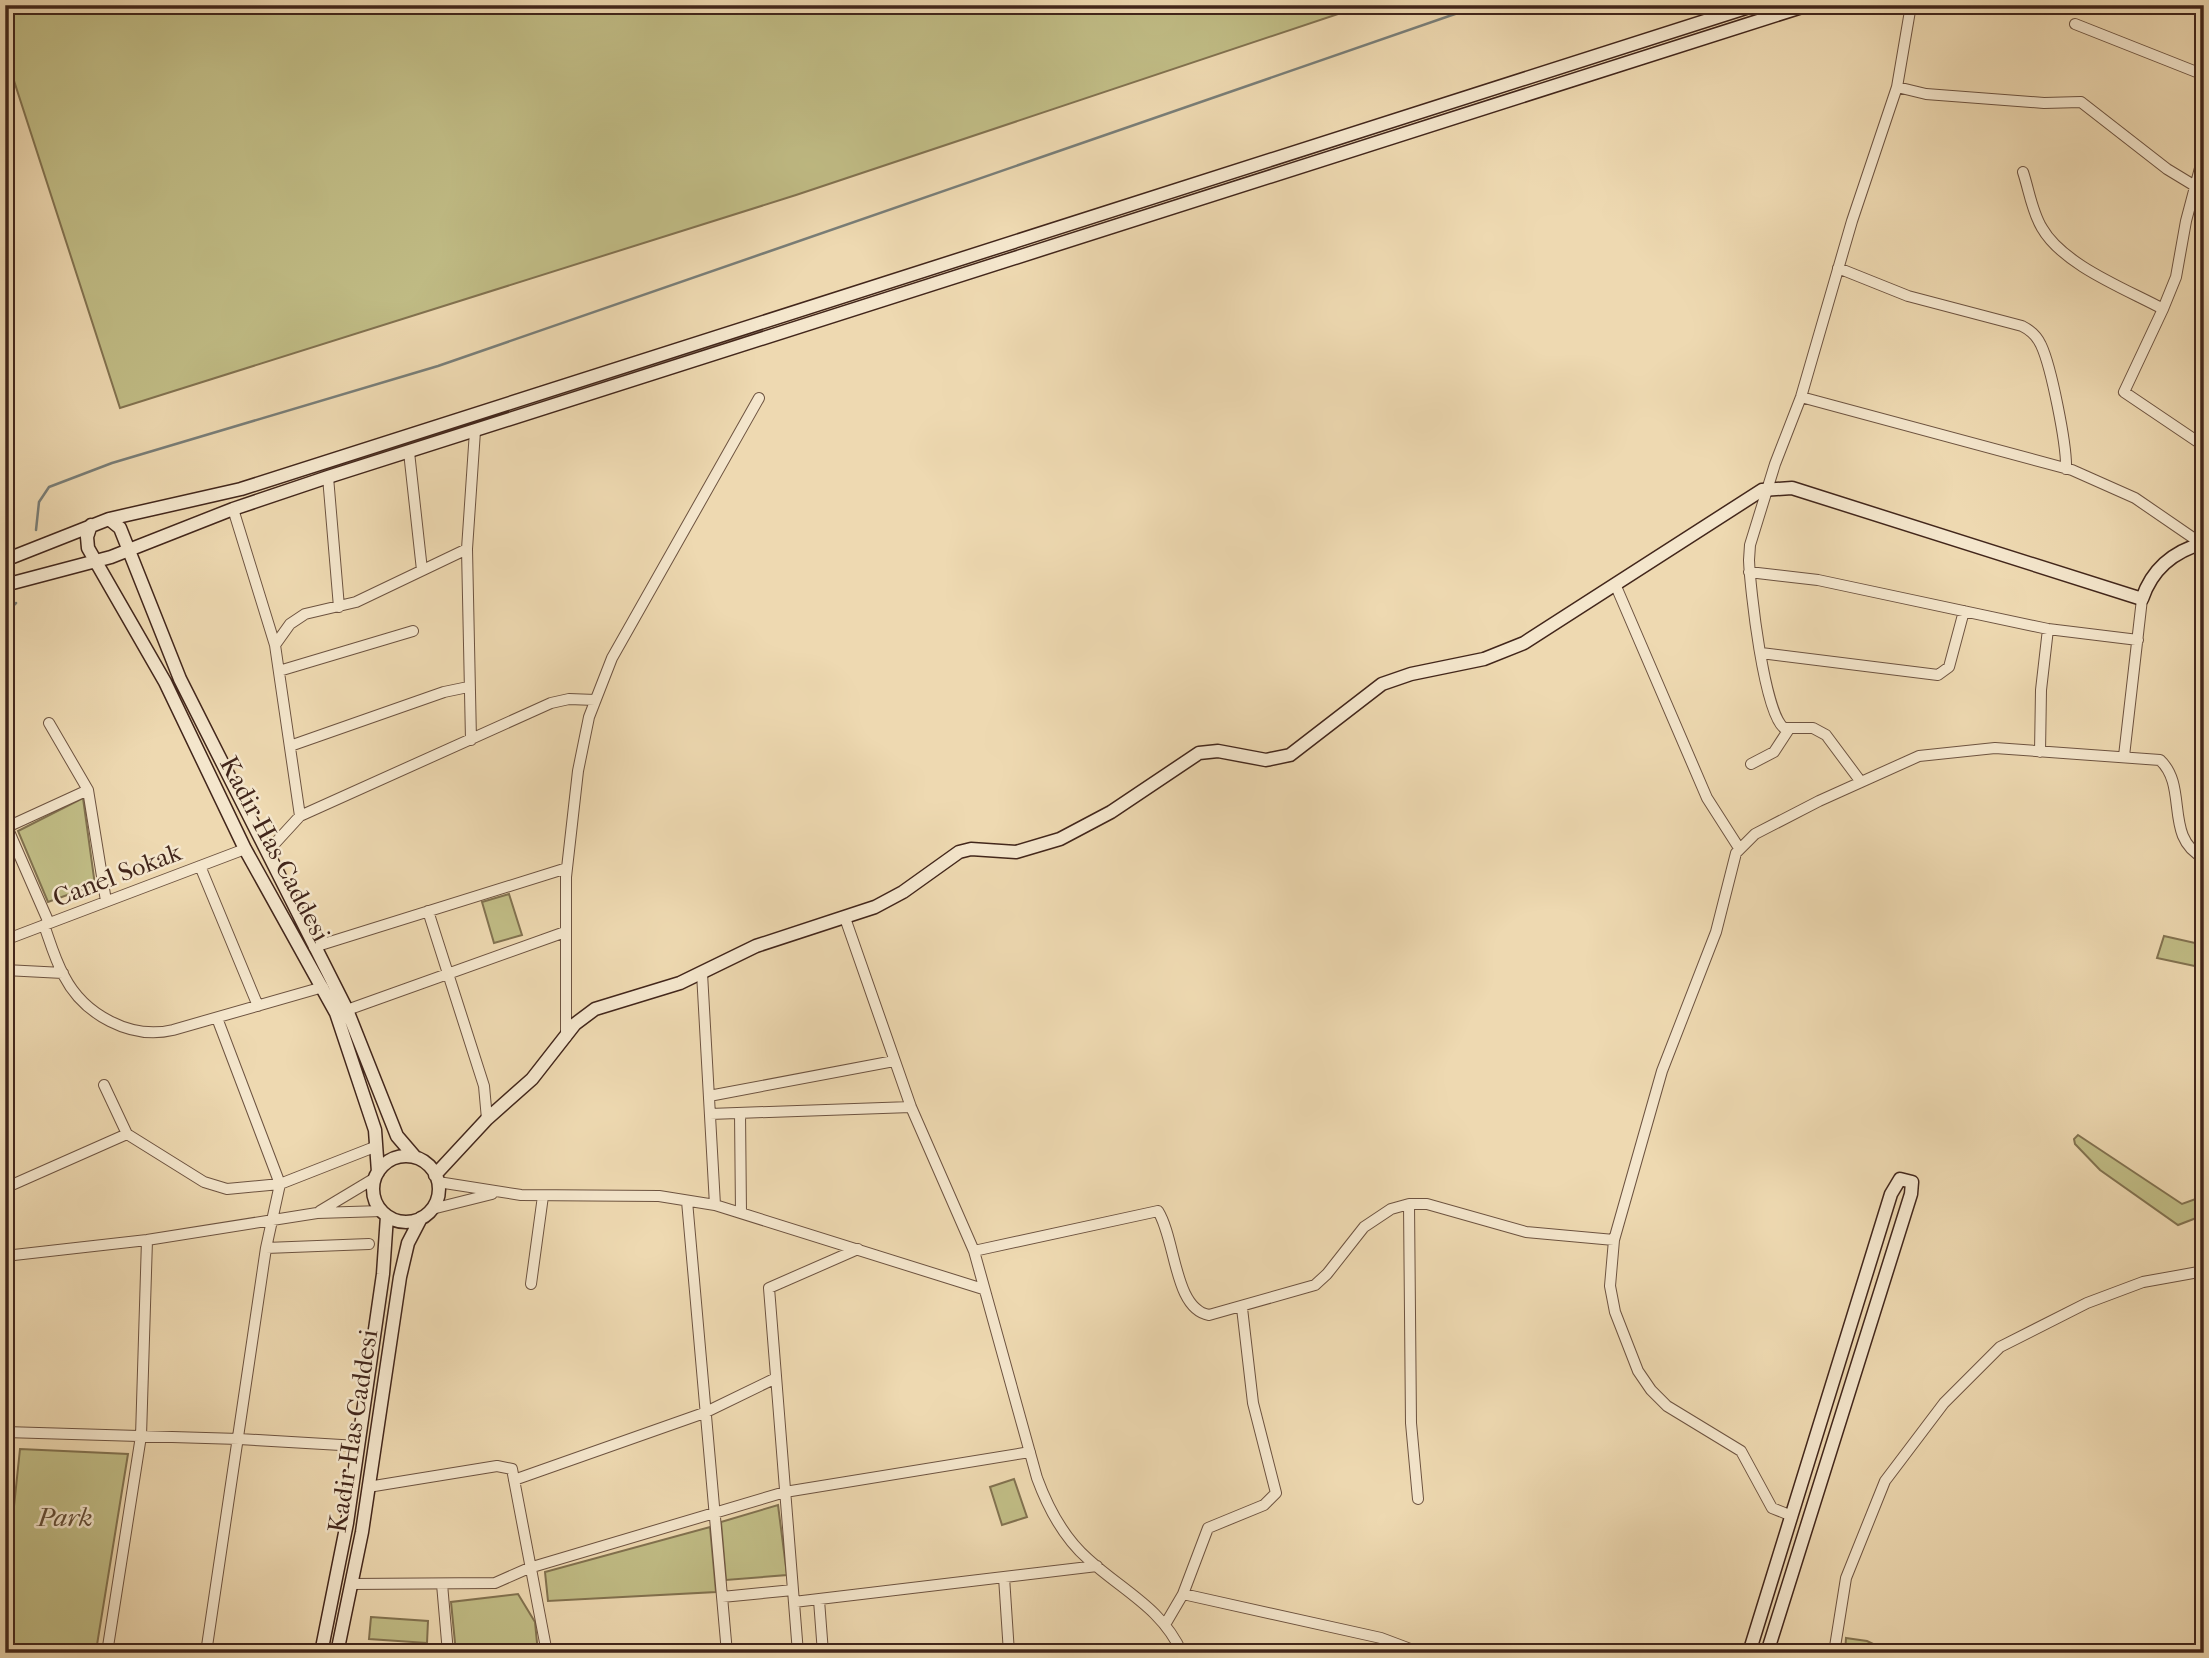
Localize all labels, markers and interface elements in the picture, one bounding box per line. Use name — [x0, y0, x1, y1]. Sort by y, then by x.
street label: Kadir Has Caddesi — [213, 751, 337, 947]
street label: Canel Sokak — [48, 836, 186, 914]
street label: Kadir Has Caddesi — [322, 1327, 384, 1535]
park label: Park — [36, 1502, 93, 1533]

